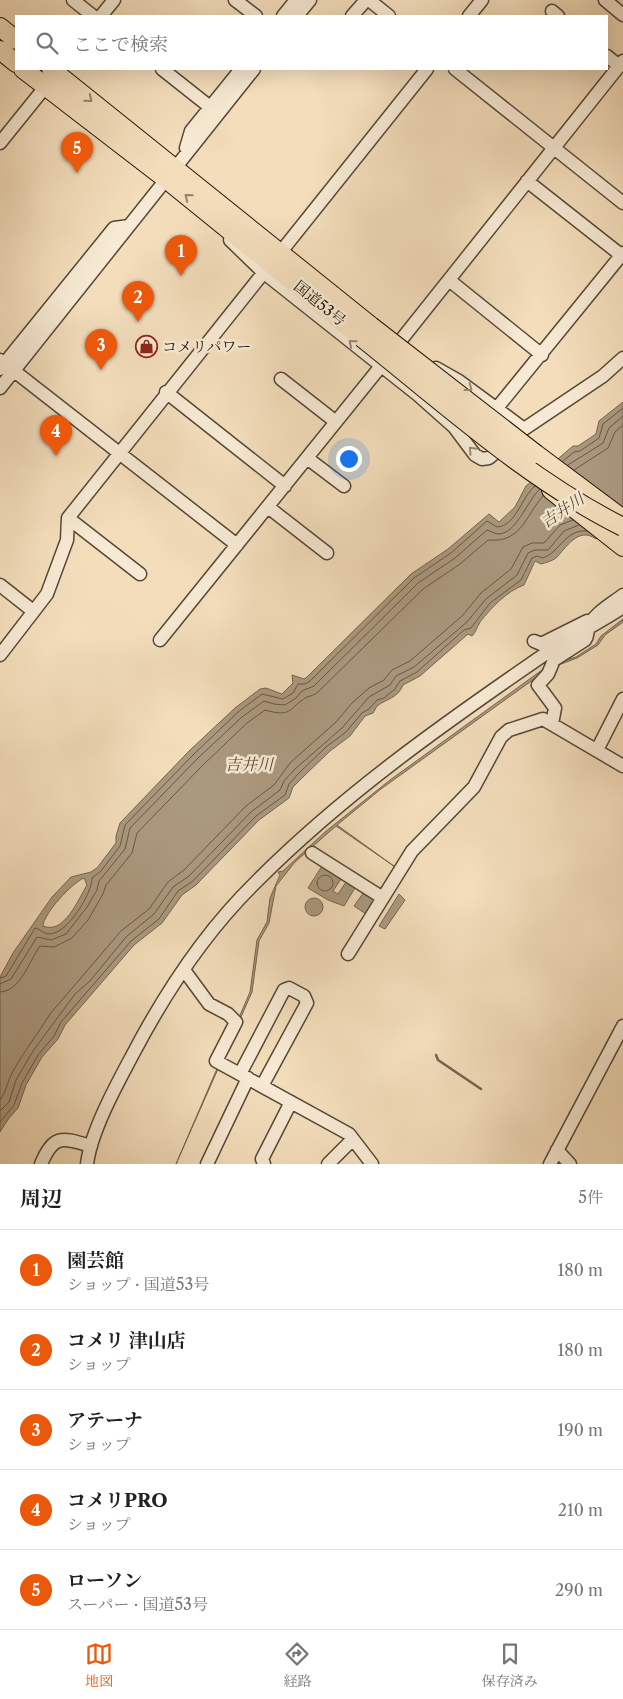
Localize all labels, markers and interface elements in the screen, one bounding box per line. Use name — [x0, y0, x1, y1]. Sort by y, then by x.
search box — [15, 15, 608, 70]
icon: search — [33, 29, 61, 57]
text: ここで検索 — [73, 33, 168, 56]
one-way arrow — [83, 94, 92, 102]
pin: 5 — [61, 132, 93, 173]
one-way arrow — [184, 194, 194, 203]
pin: 1 — [165, 235, 197, 276]
street label: 国道53号 — [290, 276, 350, 330]
pin: 2 — [122, 281, 154, 322]
pin: 3 — [85, 329, 117, 370]
shop icon: コメリパワー — [134, 334, 158, 358]
place label: コメリパワー — [162, 337, 252, 356]
one-way arrow — [349, 340, 358, 348]
one-way arrow — [463, 382, 473, 391]
pin: 4 — [40, 415, 72, 456]
your location — [336, 446, 362, 472]
one-way arrow — [469, 447, 478, 456]
water label: 吉井川 — [537, 487, 589, 532]
water label: 吉井川 — [225, 754, 275, 774]
text: 周辺 — [20, 1186, 62, 1211]
text: 5件 — [578, 1187, 603, 1207]
text: 園芸館 — [67, 1249, 124, 1272]
text: 1 — [32, 1260, 40, 1280]
text: 180 m — [557, 1260, 603, 1280]
text: ショップ · 国道53号 — [67, 1274, 209, 1294]
text: コメリ 津山店 — [67, 1329, 186, 1352]
text: 2 — [31, 1340, 41, 1360]
text: 180 m — [557, 1340, 603, 1360]
text: ショップ — [67, 1354, 131, 1374]
text: アテーナ — [67, 1409, 143, 1432]
text: 3 — [31, 1420, 41, 1440]
text: 190 m — [558, 1420, 603, 1440]
text: ショップ — [67, 1434, 131, 1454]
text: コメリPRO — [67, 1489, 168, 1512]
text: 4 — [31, 1500, 41, 1520]
text: 210 m — [558, 1500, 603, 1520]
text: ショップ — [67, 1514, 131, 1534]
text: ローソン — [67, 1569, 142, 1592]
text: 5 — [32, 1580, 40, 1600]
text: 290 m — [555, 1580, 603, 1600]
text: スーパー · 国道53号 — [67, 1594, 208, 1614]
tab: 地図 — [85, 1640, 113, 1690]
tab: 経路 — [283, 1640, 311, 1690]
tab: 保存済み — [482, 1640, 538, 1690]

